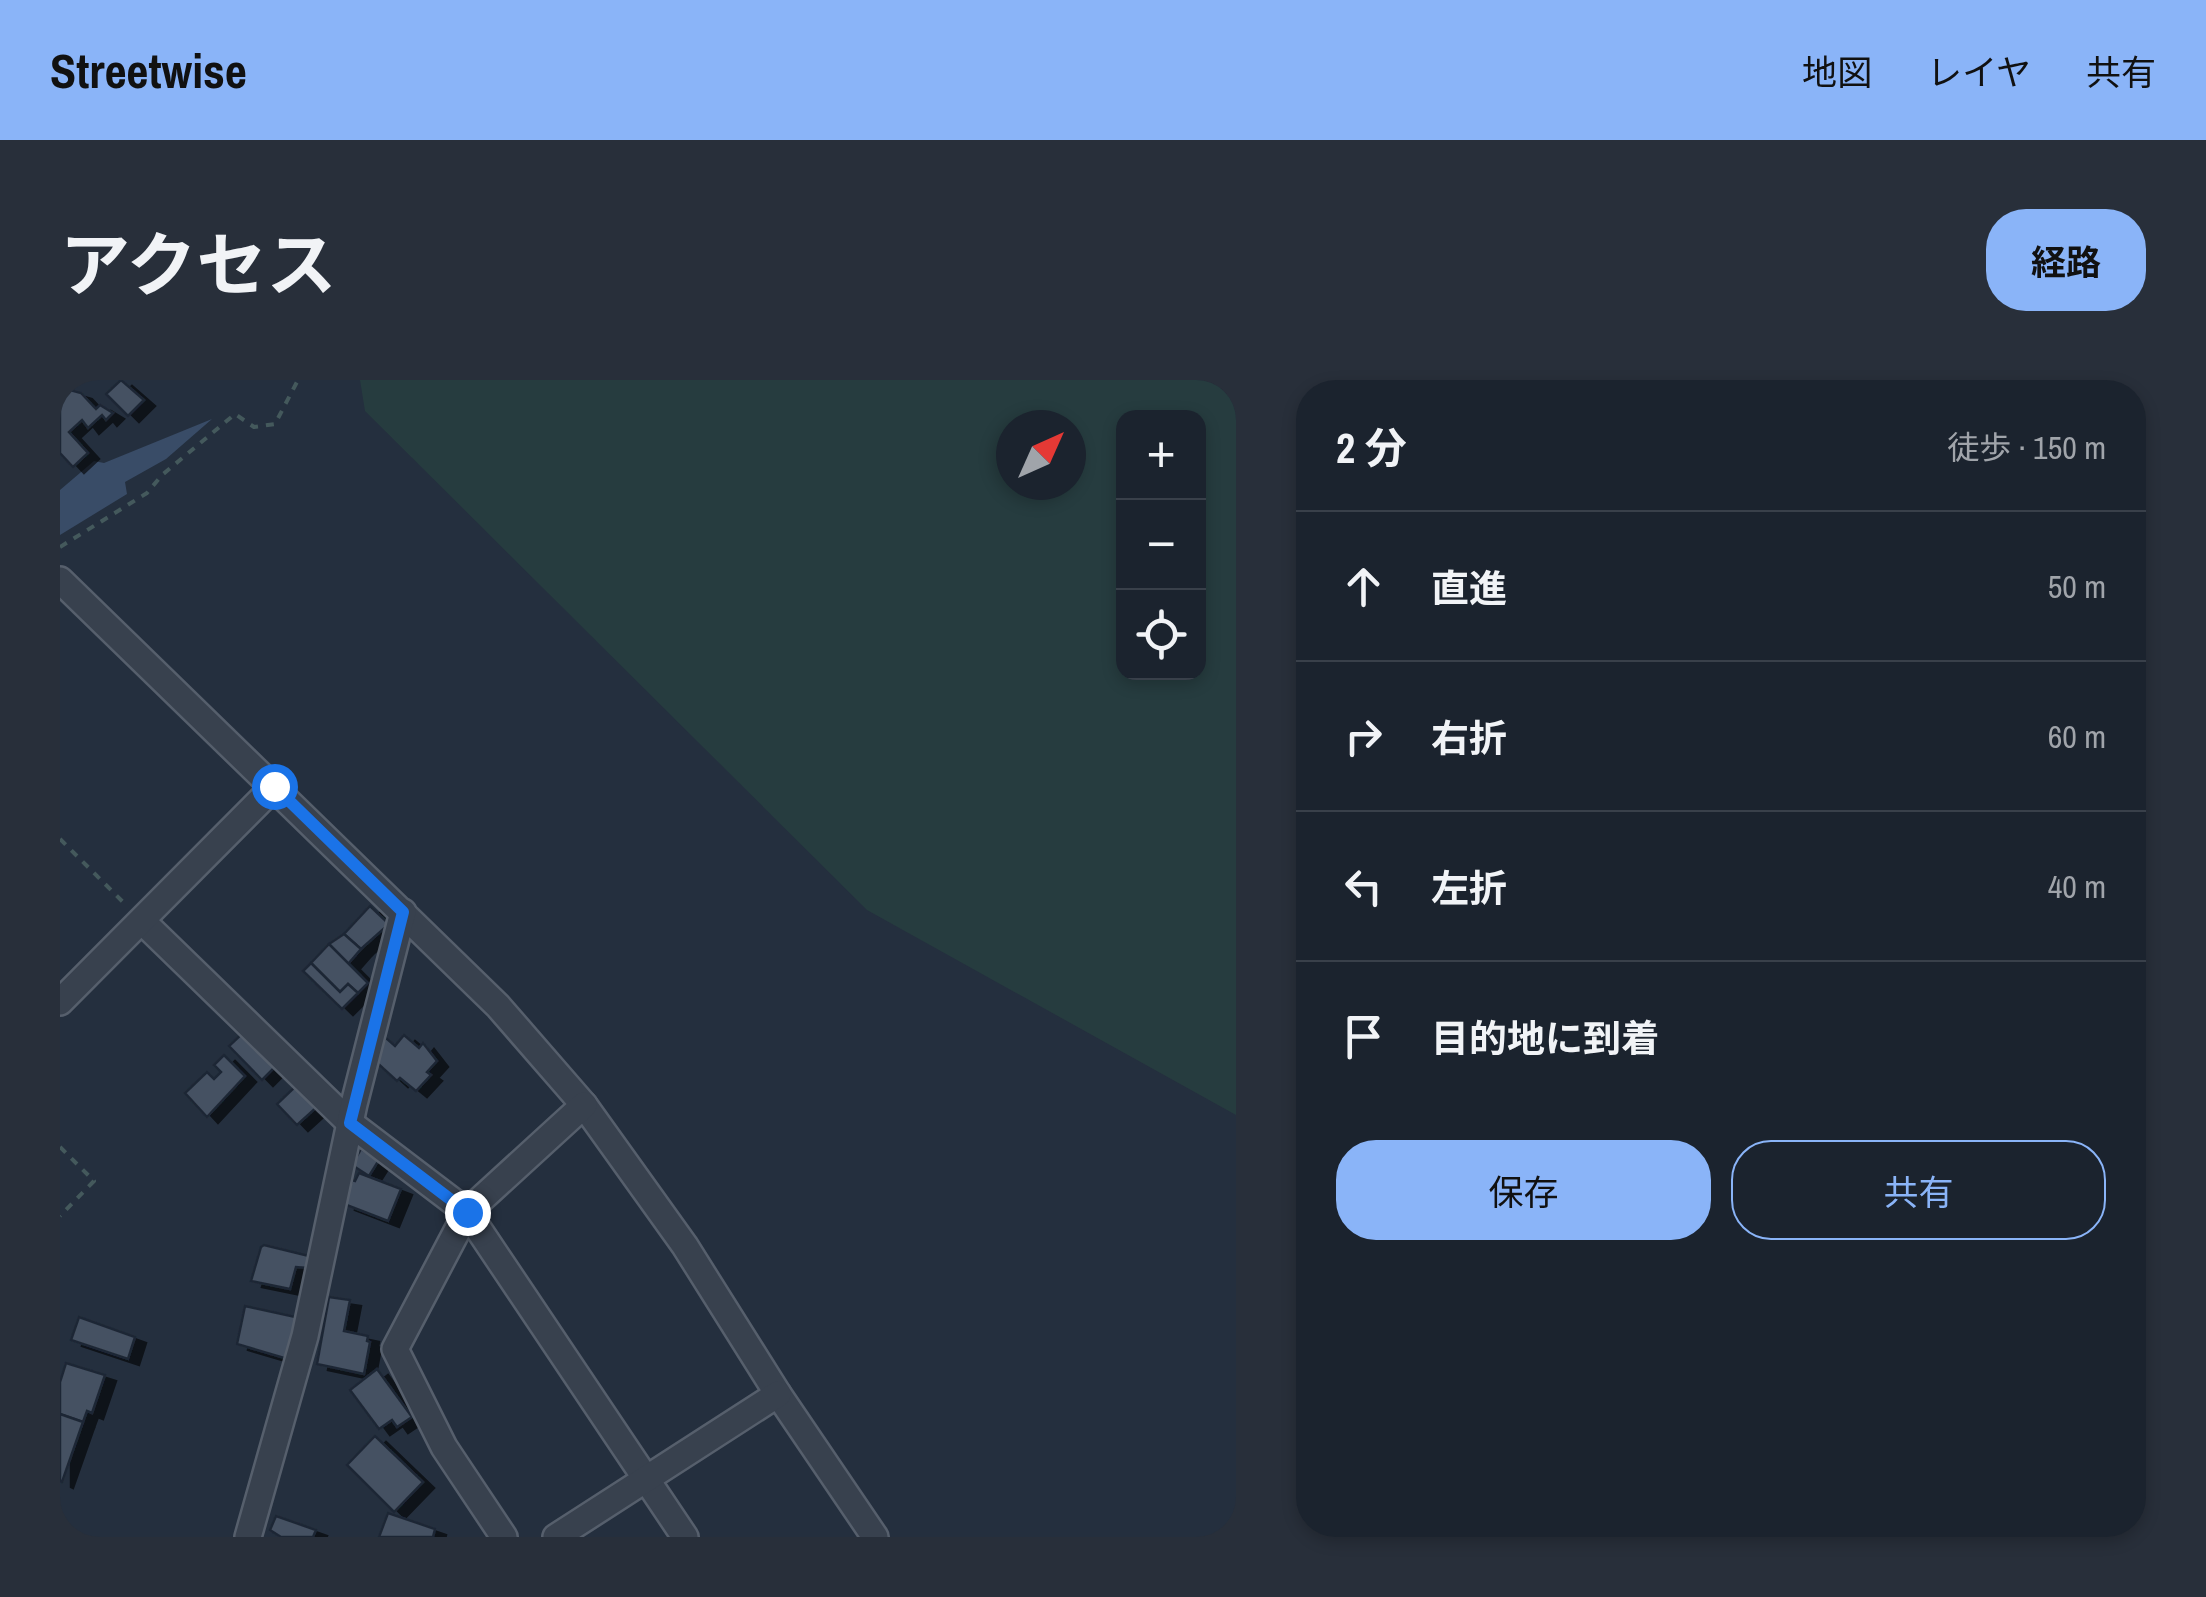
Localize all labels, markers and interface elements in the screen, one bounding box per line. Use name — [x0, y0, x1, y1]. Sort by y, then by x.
text: Streetwise — [50, 38, 247, 103]
text: 地図 — [1802, 49, 1872, 96]
text: レイヤ — [1927, 49, 2031, 96]
text: 共有 — [2086, 49, 2156, 96]
button: 経路 — [1986, 209, 2146, 311]
text: アクセス — [60, 218, 337, 312]
north arrow — [996, 410, 1086, 500]
map controls — [1116, 410, 1206, 680]
button: + — [1116, 410, 1206, 500]
text: 2 分 — [1336, 420, 1407, 476]
text: 徒歩 · 150 m — [1947, 426, 2106, 469]
button: − — [1116, 500, 1206, 590]
icon: ahead — [1336, 559, 1391, 614]
text: 直進 — [1431, 563, 1507, 614]
text: 50 m — [2048, 565, 2106, 608]
button: locate — [1116, 590, 1206, 680]
icon: right — [1336, 709, 1391, 764]
text: 右折 — [1431, 713, 1507, 764]
text: 60 m — [2048, 715, 2106, 758]
route start — [252, 764, 298, 810]
icon: left — [1336, 859, 1391, 914]
text: 左折 — [1431, 863, 1507, 914]
text: 40 m — [2048, 865, 2106, 908]
icon: arrive — [1336, 1009, 1391, 1064]
text: 目的地に到着 — [1431, 1013, 1659, 1064]
button: 保存 — [1336, 1140, 1711, 1240]
button: 共有 — [1731, 1140, 2106, 1240]
route end — [445, 1190, 491, 1236]

